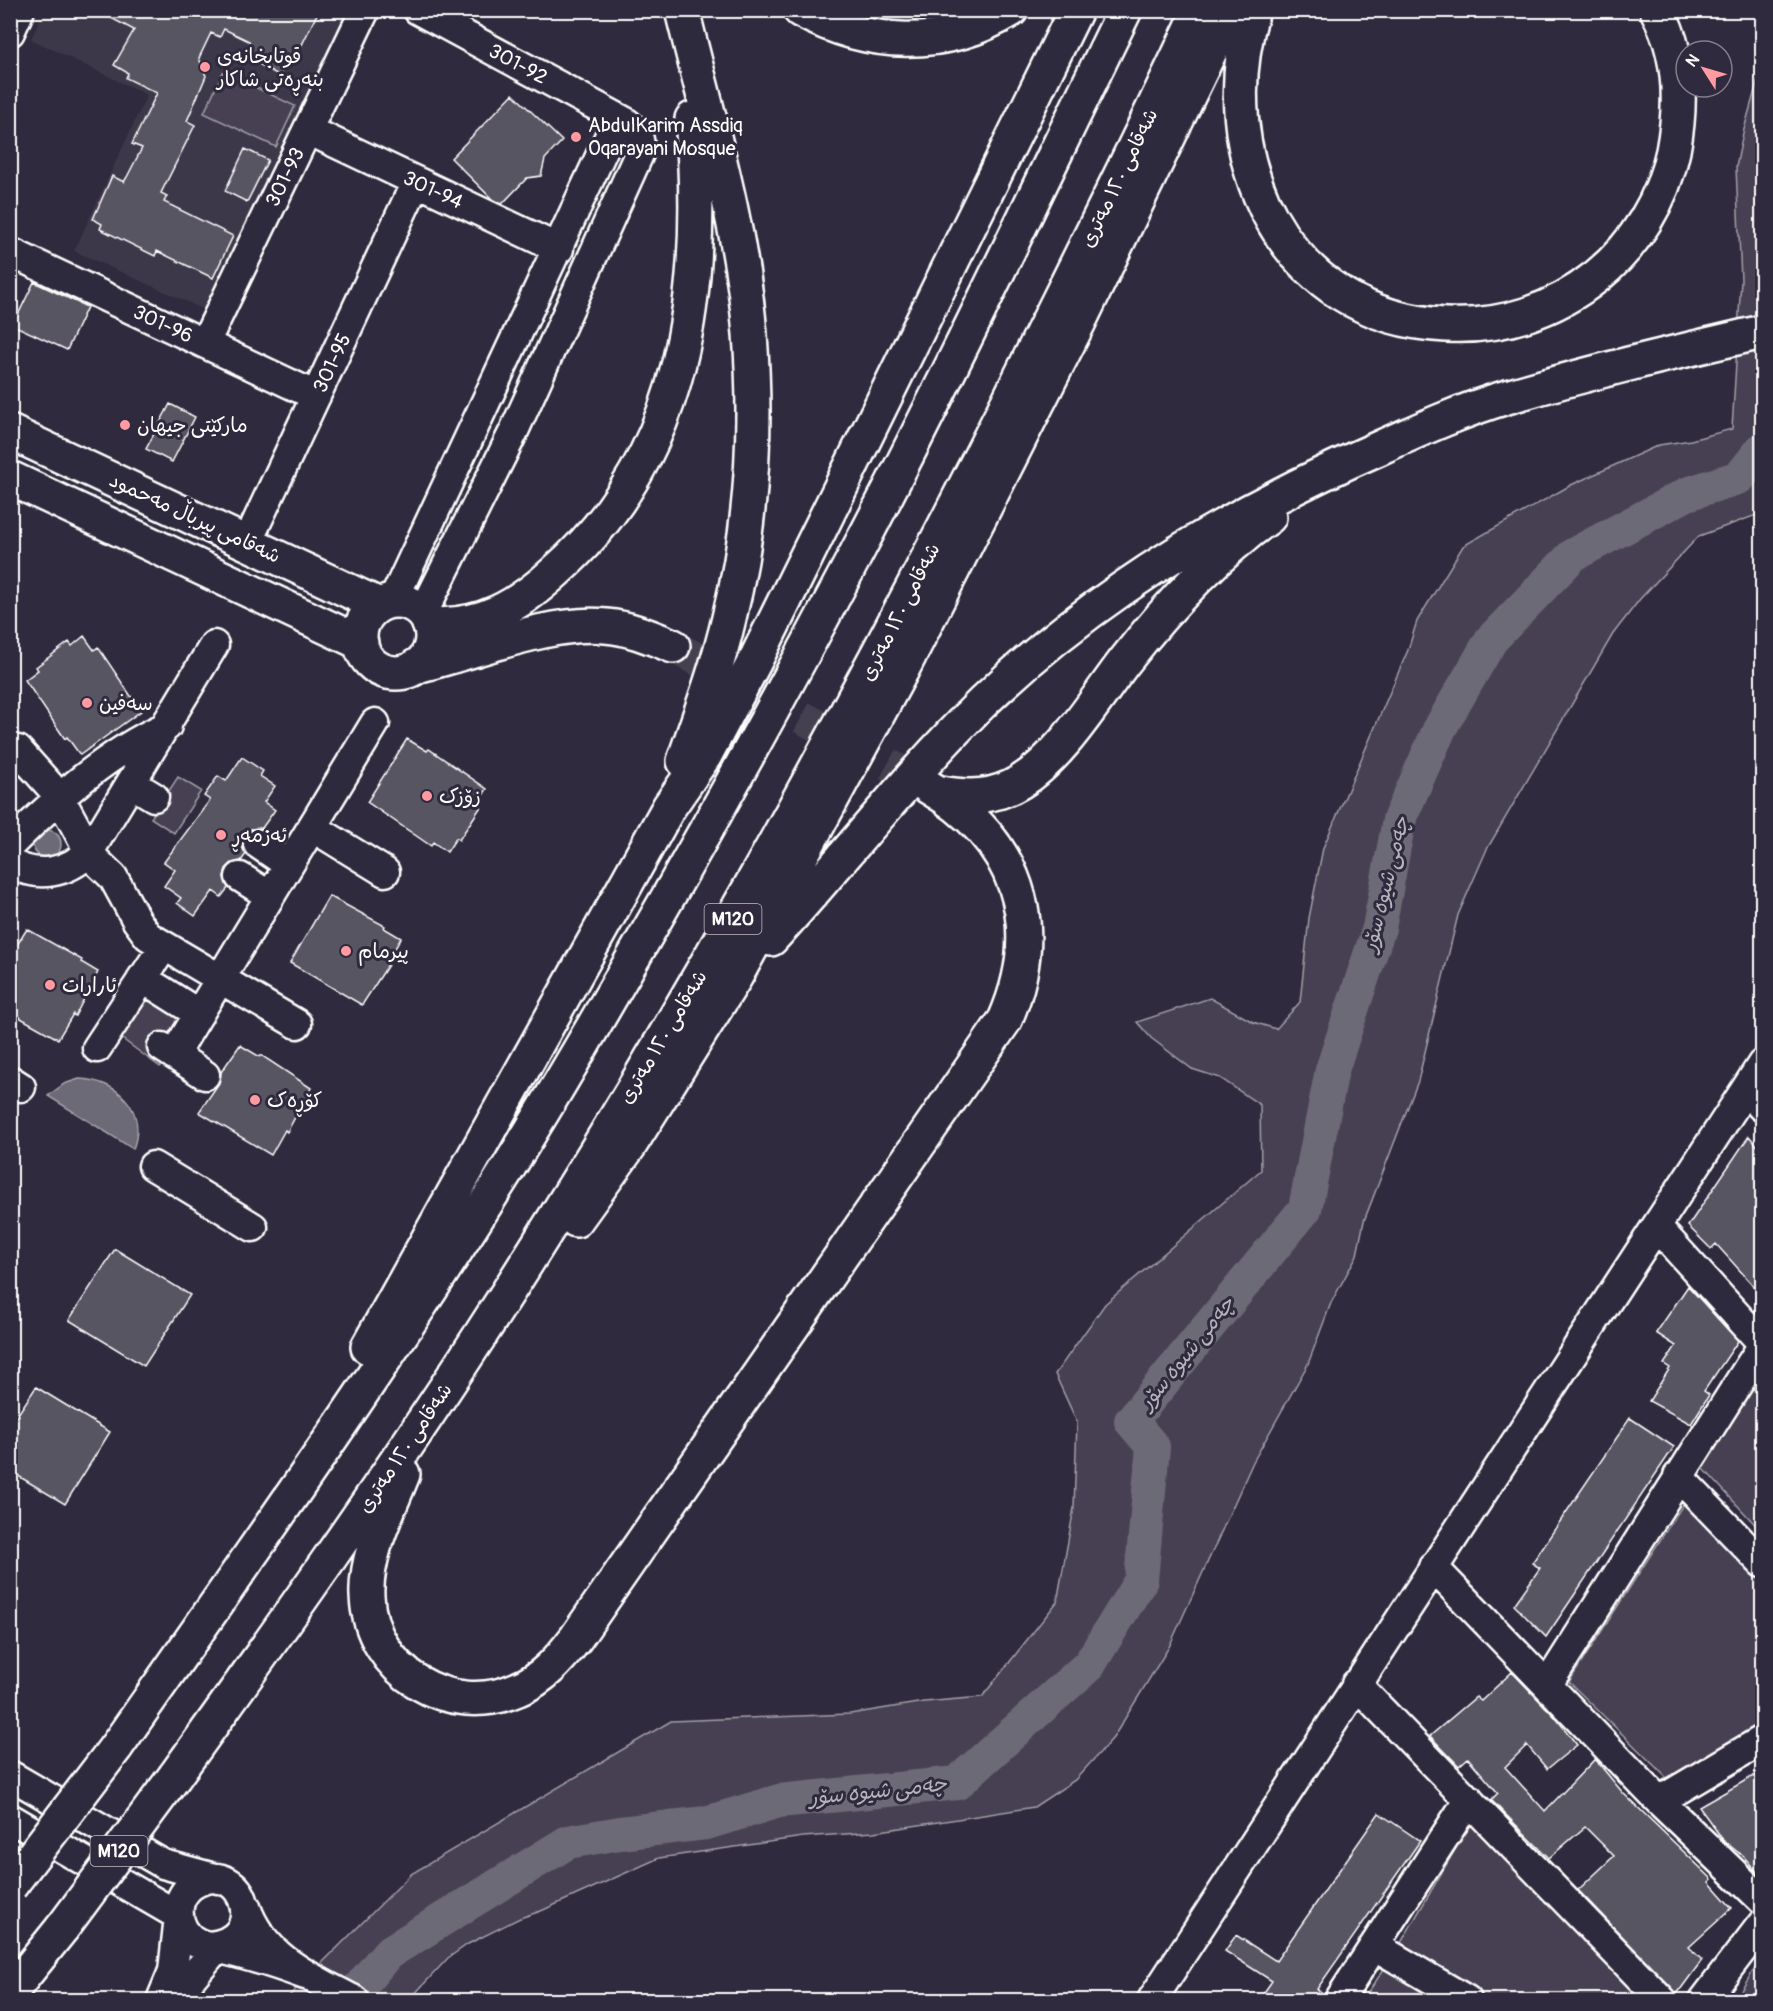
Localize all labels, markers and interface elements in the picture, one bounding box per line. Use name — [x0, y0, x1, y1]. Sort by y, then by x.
street label: 301-92 — [484, 38, 552, 90]
north arrow — [1674, 39, 1734, 99]
place label: قوتابخانەی بنەڕەتی شاکار — [215, 44, 324, 96]
text: N — [1682, 50, 1704, 71]
marker: قوتابخانەی بنەڕەتی شاکار — [198, 60, 212, 74]
street label: شەقامی ١٢٠ مەتری — [1075, 104, 1163, 252]
place label: AbdulKarim Assdiq Oqarayani Mosque — [588, 113, 743, 161]
marker: AbdulKarim Assdiq Oqarayani Mosque — [569, 130, 583, 144]
street label: 301-93 — [260, 143, 310, 211]
street label: 301-94 — [399, 165, 467, 215]
street label: 301-96 — [129, 299, 197, 349]
street label: 301-95 — [308, 329, 356, 397]
place label: مارکێتی جیهان — [137, 413, 248, 438]
marker: مارکێتی جیهان — [118, 418, 132, 432]
street label: شەقامی پیرباڵ مەحمود — [105, 466, 285, 569]
street label: شەقامی ١٢٠ مەتری — [854, 539, 946, 685]
place label: سەفین — [99, 691, 153, 716]
marker: سەفین — [80, 696, 94, 710]
place label: زۆزک — [439, 784, 481, 809]
marker: زۆزک — [420, 789, 434, 803]
water label: چەمی شیوە سۆر — [1355, 813, 1416, 957]
place label: ئەزمەڕ — [231, 823, 287, 852]
marker: ئەزمەڕ — [214, 828, 228, 842]
road number: M120 — [704, 904, 762, 934]
place label: پیرمام — [358, 939, 409, 966]
marker: پیرمام — [339, 944, 353, 958]
street label: شەقامی ١٢٠ مەتری — [613, 966, 713, 1108]
place label: ئارارات — [62, 973, 117, 998]
marker: ئارارات — [43, 978, 57, 992]
place label: کۆڕەک — [267, 1088, 322, 1117]
marker: کۆڕەک — [248, 1093, 262, 1107]
water label: چەمی شیوە سۆر — [1131, 1290, 1241, 1417]
street label: شەقامی ١٢٠ مەتری — [352, 1378, 458, 1518]
water label: چەمی شیوە سۆر — [805, 1770, 949, 1812]
road number: M120 — [90, 1836, 148, 1866]

